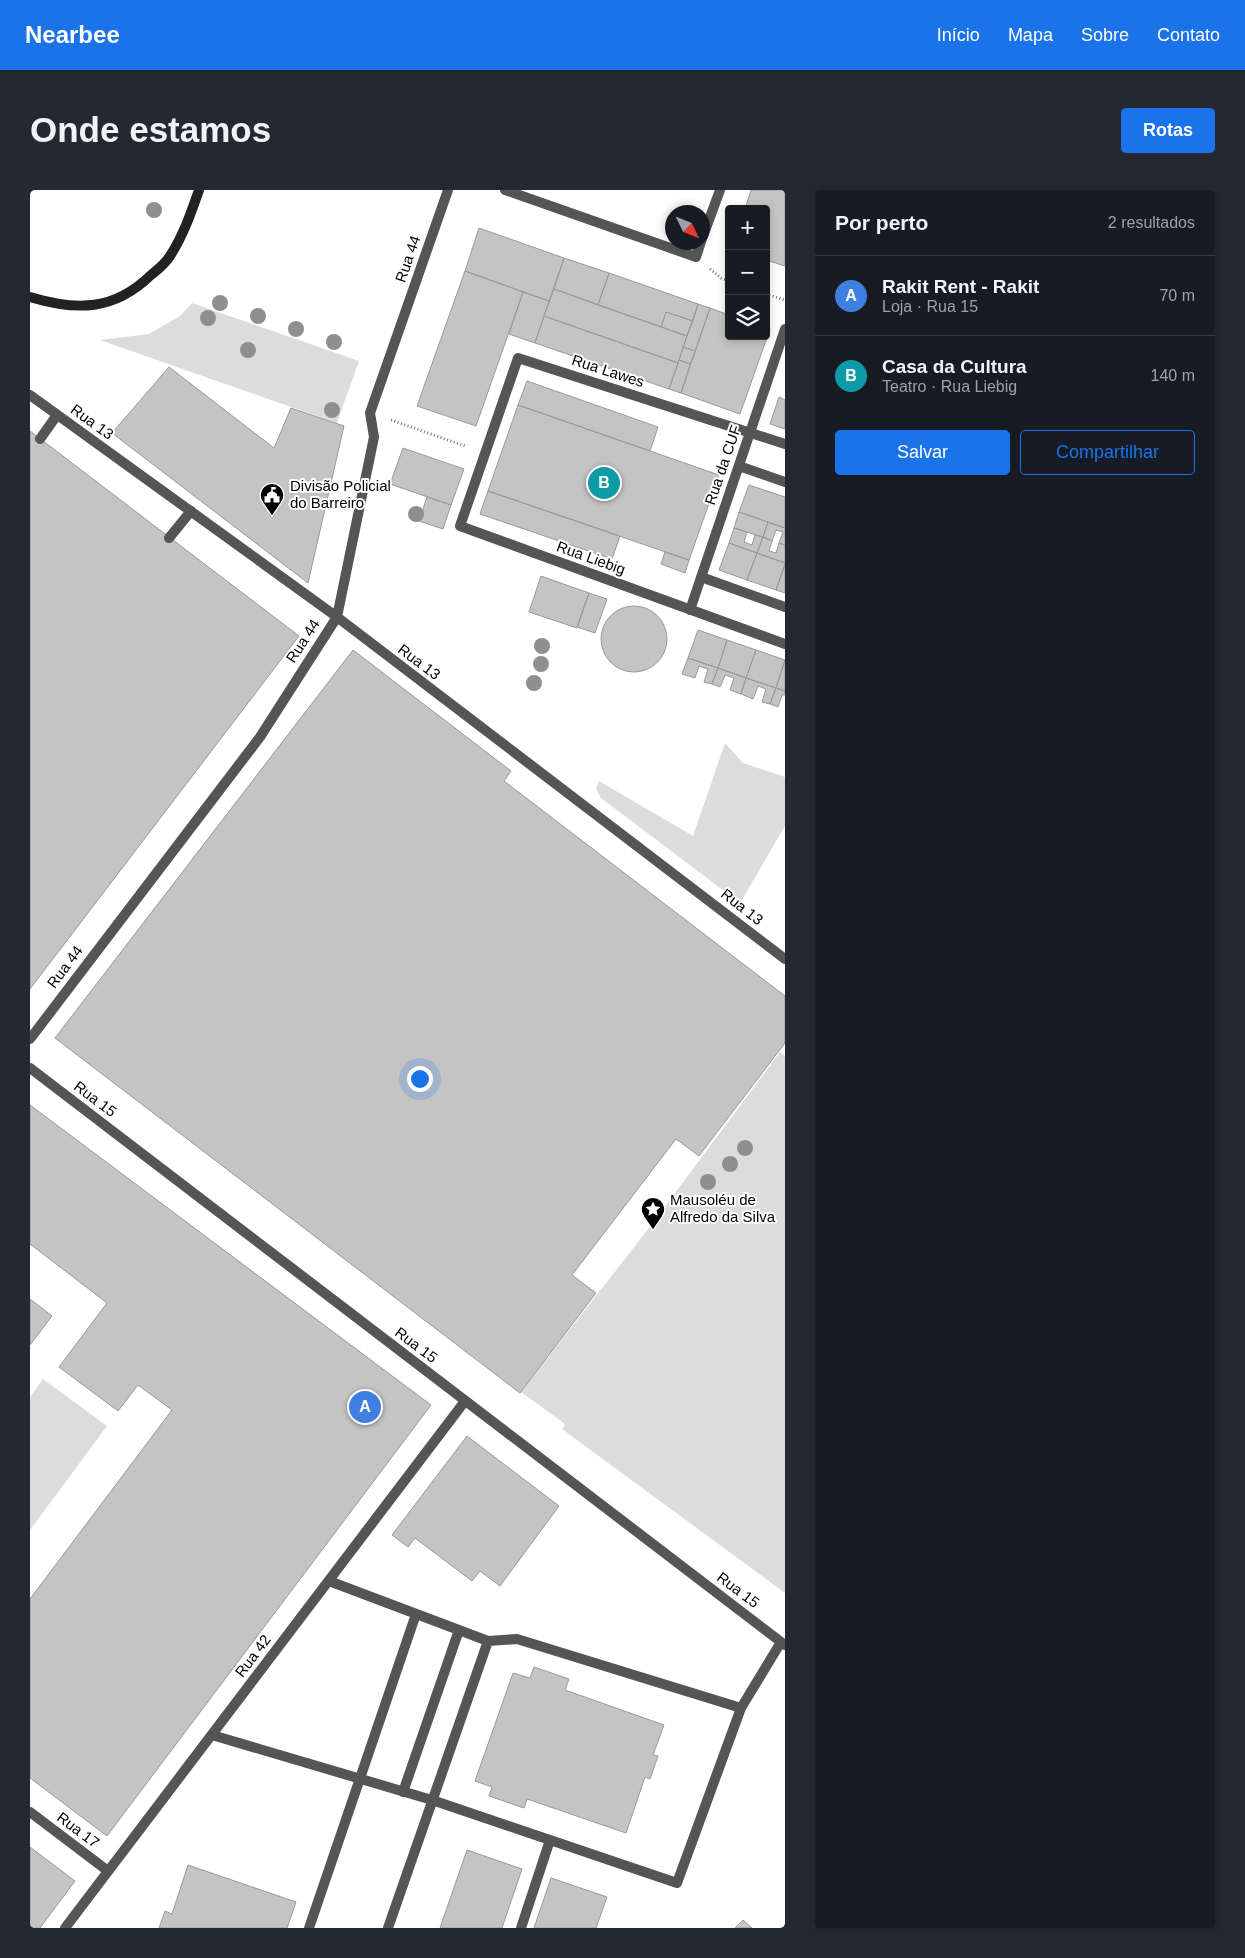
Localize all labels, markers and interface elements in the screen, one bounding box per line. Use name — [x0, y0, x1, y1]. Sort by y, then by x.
text: Nearbee — [25, 21, 120, 48]
text: Início — [937, 25, 980, 45]
text: Mapa — [1008, 25, 1053, 45]
text: Sobre — [1081, 25, 1129, 45]
text: Contato — [1157, 25, 1220, 45]
button: Rotas — [1121, 108, 1215, 153]
text: Onde estamos — [30, 110, 271, 149]
north arrow — [665, 205, 710, 250]
map controls — [725, 205, 770, 340]
button: + — [725, 205, 770, 250]
text: Por perto — [835, 211, 928, 234]
text: 2 resultados — [1108, 214, 1195, 231]
street label: Rua 44 — [392, 233, 423, 284]
button: − — [725, 250, 770, 295]
text: Rakit Rent - Rakit — [882, 276, 1039, 297]
text: A — [845, 287, 857, 304]
text: 70 m — [1159, 287, 1195, 304]
button: layers — [725, 295, 770, 340]
text: Loja · Rua 15 — [882, 298, 978, 315]
street label: Rua Lawes — [570, 351, 646, 390]
text: Casa da Cultura — [882, 356, 1027, 377]
text: B — [845, 367, 857, 384]
text: 140 m — [1151, 367, 1195, 384]
text: Teatro · Rua Liebig — [882, 378, 1017, 395]
street label: Rua 13 — [68, 401, 117, 443]
street label: Rua da CUF — [701, 423, 744, 507]
button: Salvar — [835, 430, 1010, 475]
button: Compartilhar — [1020, 430, 1195, 475]
pin: B — [588, 464, 620, 502]
place label: Divisão Policial do Barreiro — [290, 477, 391, 511]
public building icon: Divisão Policial do Barreiro — [259, 482, 285, 516]
street label: Rua Liebig — [555, 537, 628, 578]
street label: Rua 44 — [282, 616, 323, 666]
street label: Rua 13 — [395, 640, 444, 683]
street label: Rua 13 — [718, 885, 767, 928]
street label: Rua 44 — [43, 942, 86, 991]
your location — [407, 1066, 433, 1092]
street label: Rua 15 — [71, 1077, 120, 1120]
place label: Mausoléu de Alfredo da Silva — [670, 1191, 776, 1225]
place icon: Mausoléu de Alfredo da Silva — [640, 1196, 666, 1230]
street label: Rua 15 — [392, 1323, 441, 1366]
pin: A — [349, 1388, 381, 1426]
street label: Rua 15 — [714, 1568, 763, 1611]
street label: Rua 42 — [231, 1631, 274, 1680]
street label: Rua 17 — [54, 1808, 103, 1851]

